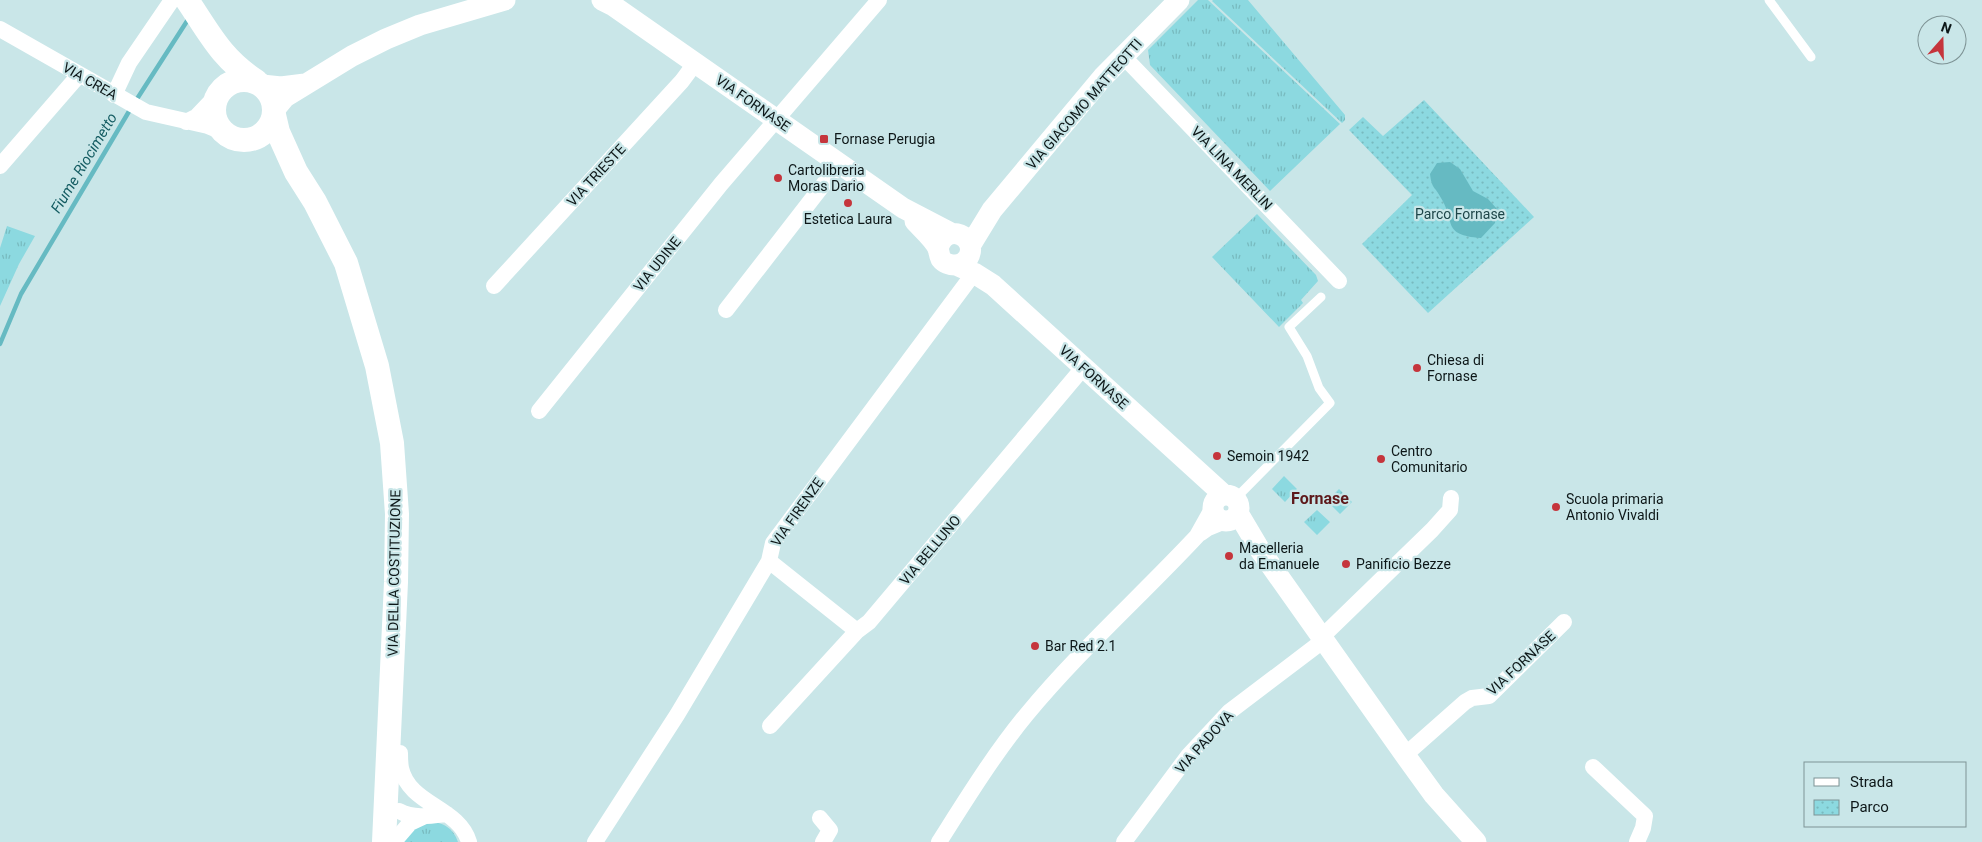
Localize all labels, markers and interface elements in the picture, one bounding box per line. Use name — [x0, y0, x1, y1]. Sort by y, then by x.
north arrow — [1917, 15, 1967, 65]
text: N — [1939, 19, 1954, 37]
street label: VIA GIACOMO MATTEOTTI — [1023, 36, 1145, 172]
street label: VIA CREA — [60, 59, 120, 103]
street label: VIA FORNASE — [713, 72, 793, 135]
water label: Fiume Riocimetto — [47, 110, 121, 216]
street label: VIA LINA MERLIN — [1188, 123, 1276, 213]
place label: Fornase Perugia — [834, 131, 935, 147]
marker: Fornase Perugia — [818, 133, 830, 145]
street label: VIA TRIESTE — [563, 141, 629, 209]
place label: Cartolibreria Moras Dario — [788, 162, 865, 194]
marker: Cartolibreria Moras Dario — [772, 172, 784, 184]
marker: Estetica Laura — [842, 197, 854, 209]
park label: Parco Fornase — [1415, 206, 1505, 222]
place label: Estetica Laura — [804, 211, 892, 227]
street label: VIA UDINE — [630, 233, 684, 294]
street label: VIA FORNASE — [1056, 342, 1132, 412]
place label: Chiesa di Fornase — [1427, 352, 1484, 384]
marker: Chiesa di Fornase — [1411, 362, 1423, 374]
place label: Centro Comunitario — [1391, 443, 1468, 475]
place label: Semoin 1942 — [1227, 448, 1309, 464]
marker: Semoin 1942 — [1211, 450, 1223, 462]
marker: Centro Comunitario — [1375, 453, 1387, 465]
street label: VIA FIRENZE — [768, 475, 826, 549]
district label: Fornase — [1291, 489, 1349, 508]
street label: VIA DELLA COSTITUZIONE — [385, 490, 403, 656]
place label: Scuola primaria Antonio Vivaldi — [1566, 491, 1664, 523]
marker: Scuola primaria Antonio Vivaldi — [1550, 501, 1562, 513]
street label: VIA BELLUNO — [896, 512, 964, 588]
place label: Macelleria da Emanuele — [1239, 540, 1320, 572]
marker: Macelleria da Emanuele — [1223, 550, 1235, 562]
place label: Panificio Bezze — [1356, 556, 1451, 572]
marker: Panificio Bezze — [1340, 558, 1352, 570]
street label: VIA FORNASE — [1484, 627, 1558, 699]
place label: Bar Red 2.1 — [1045, 638, 1116, 654]
marker: Bar Red 2.1 — [1029, 640, 1041, 652]
street label: VIA PADOVA — [1172, 707, 1236, 777]
legend — [1804, 762, 1967, 827]
text: Strada — [1850, 773, 1893, 791]
text: Parco — [1850, 798, 1889, 816]

